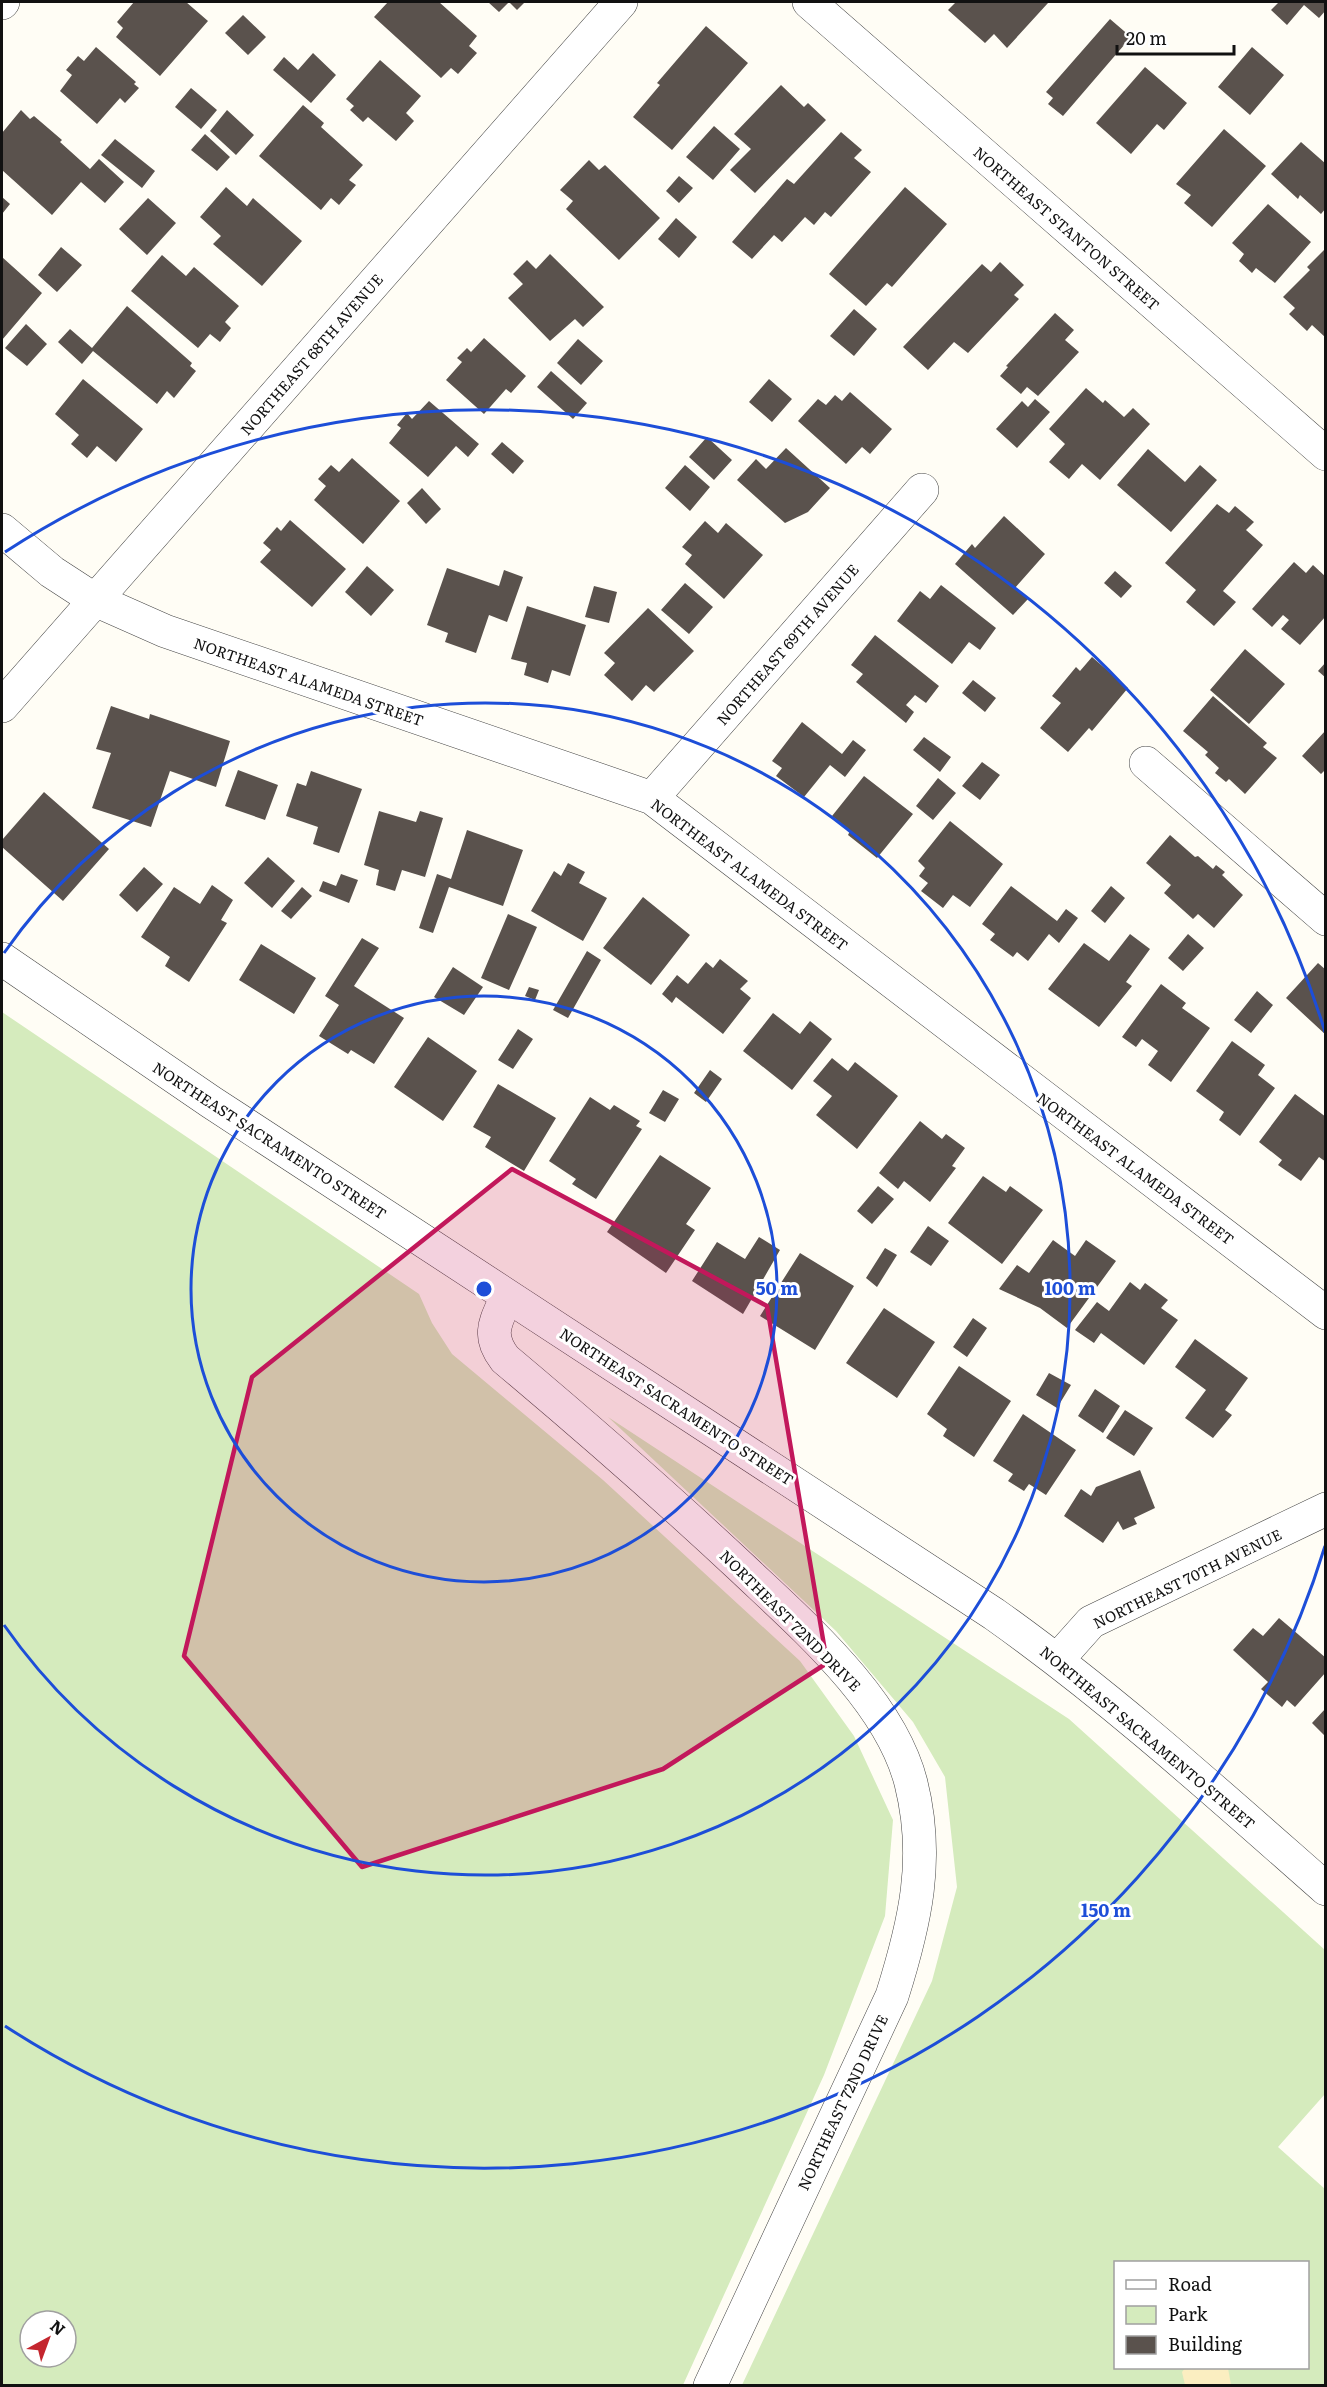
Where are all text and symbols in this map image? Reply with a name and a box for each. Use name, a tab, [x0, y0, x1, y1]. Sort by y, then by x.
scale bar	[1117, 18, 1234, 56]
text: 20 m	[1126, 24, 1167, 51]
street label: NORTHEAST STANTON STREET	[969, 140, 1165, 316]
street label: NORTHEAST 68TH AVENUE	[234, 268, 388, 440]
street label: NORTHEAST 69TH AVENUE	[710, 558, 864, 730]
street label: NORTHEAST ALAMEDA STREET	[191, 631, 427, 731]
street label: NORTHEAST ALAMEDA STREET	[647, 792, 853, 956]
street label: NORTHEAST SACRAMENTO STREET	[148, 1055, 392, 1225]
street label: NORTHEAST ALAMEDA STREET	[1033, 1086, 1239, 1250]
text: 50 m	[756, 1274, 798, 1301]
text: 100 m	[1044, 1274, 1096, 1301]
centre of rings	[474, 1279, 494, 1299]
street label: NORTHEAST SACRAMENTO STREET	[555, 1321, 799, 1491]
street label: NORTHEAST 70TH AVENUE	[1089, 1522, 1285, 1634]
street label: NORTHEAST 72ND DRIVE	[715, 1544, 867, 1696]
street label: NORTHEAST SACRAMENTO STREET	[1035, 1640, 1261, 1834]
text: 150 m	[1081, 1896, 1131, 1923]
street label: NORTHEAST 72ND DRIVE	[791, 2010, 893, 2194]
legend	[1114, 2261, 1309, 2369]
text: Road	[1168, 2270, 1212, 2297]
text: Park	[1168, 2300, 1209, 2327]
north arrow	[18, 2309, 78, 2369]
text: N	[46, 2313, 71, 2340]
text: Building	[1168, 2330, 1243, 2357]

